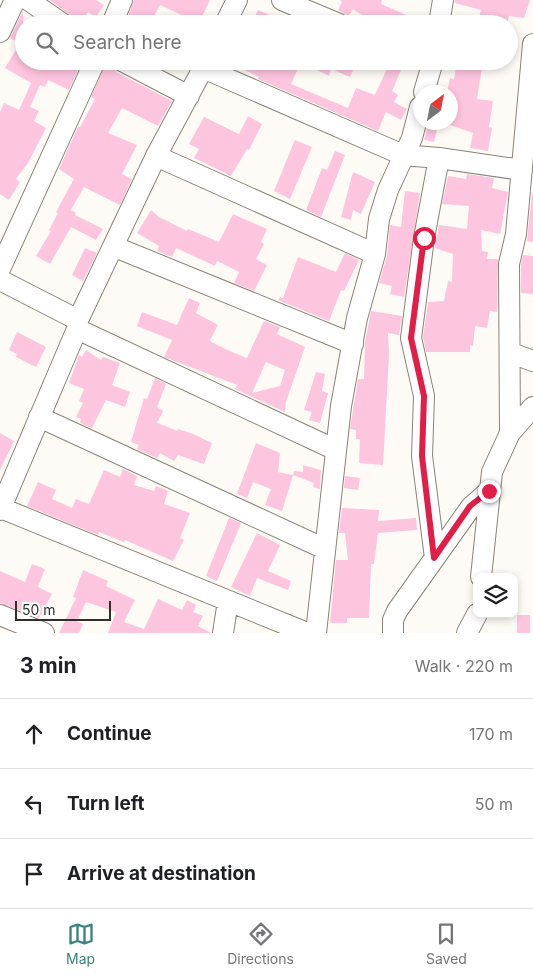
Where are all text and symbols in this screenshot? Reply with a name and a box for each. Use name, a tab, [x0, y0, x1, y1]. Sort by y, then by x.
search box	[15, 15, 518, 70]
icon: search	[33, 29, 61, 57]
text: Search here	[73, 31, 182, 54]
north arrow	[413, 85, 458, 130]
route start	[413, 227, 436, 250]
route end	[478, 480, 501, 503]
map controls	[473, 573, 518, 618]
button: layers	[473, 573, 518, 618]
scale bar	[15, 598, 111, 621]
text: 50 m	[22, 601, 56, 618]
text: 3 min	[20, 653, 76, 678]
text: Walk · 220 m	[415, 656, 513, 676]
icon: ahead	[20, 720, 48, 748]
text: Continue	[67, 722, 152, 745]
text: 170 m	[469, 724, 513, 744]
icon: left	[20, 790, 48, 818]
text: Turn left	[67, 792, 145, 815]
text: 50 m	[475, 794, 513, 814]
icon: arrive	[20, 860, 48, 888]
text: Arrive at destination	[67, 862, 256, 885]
tab: Map	[66, 920, 95, 967]
tab: Directions	[227, 920, 294, 967]
tab: Saved	[426, 920, 467, 967]

